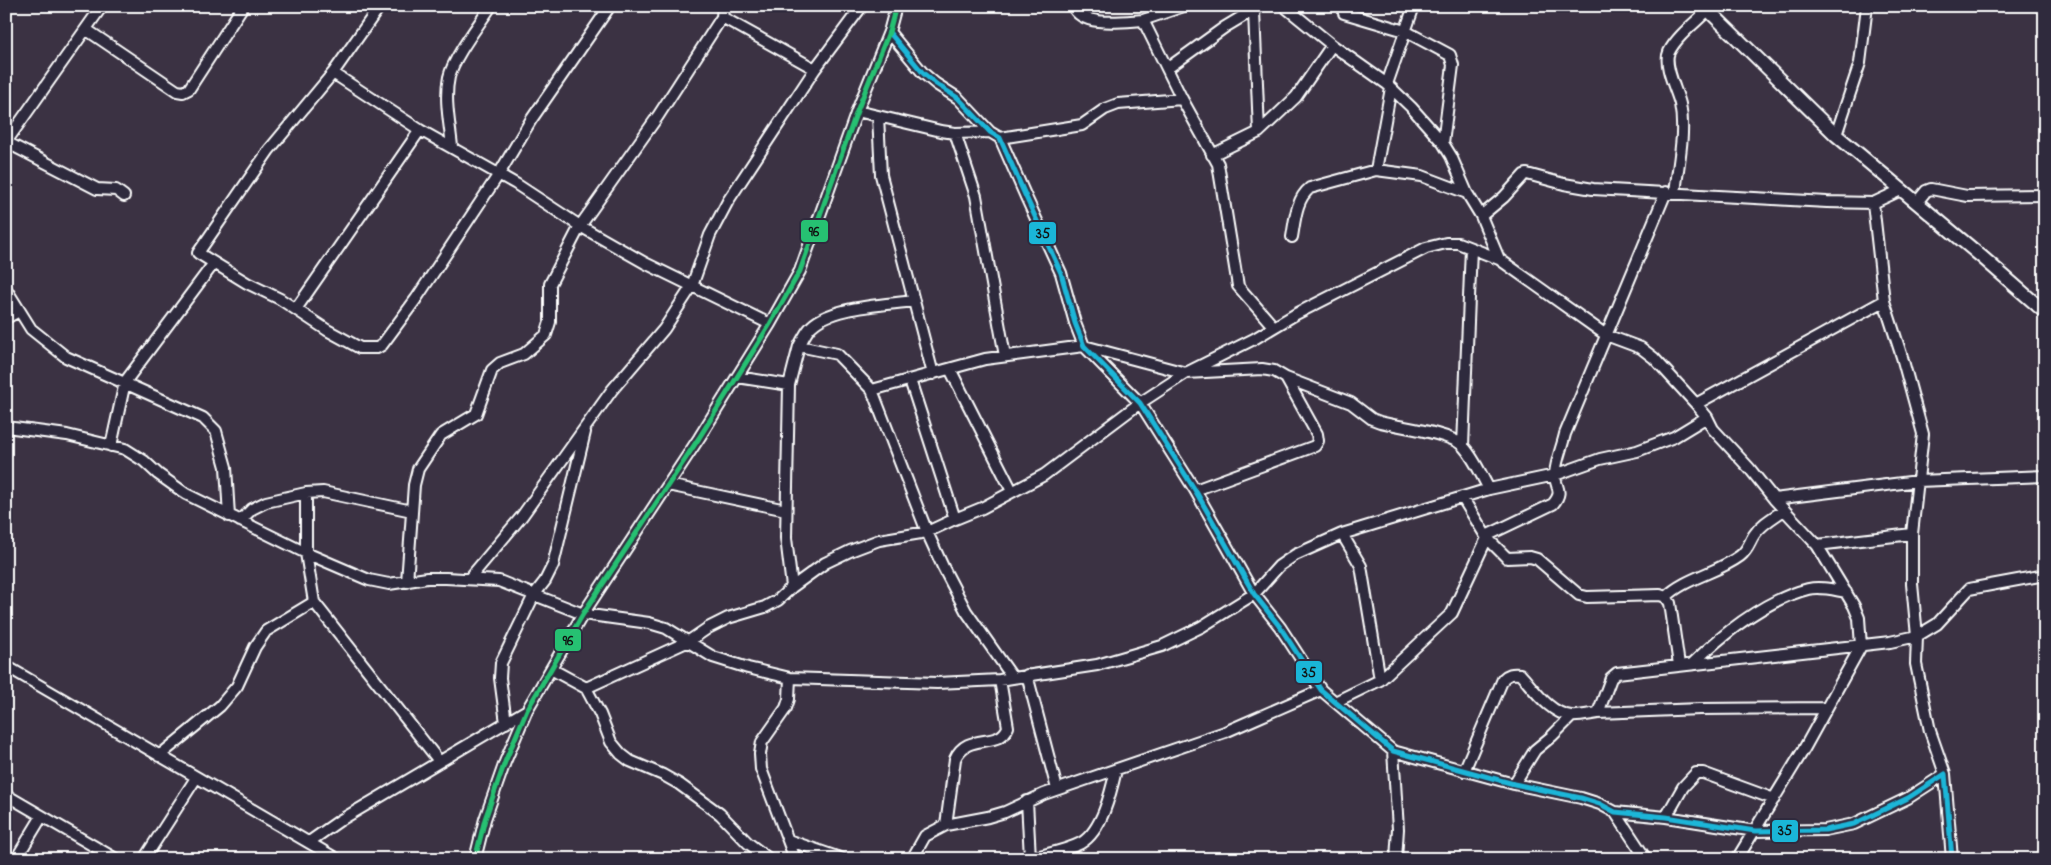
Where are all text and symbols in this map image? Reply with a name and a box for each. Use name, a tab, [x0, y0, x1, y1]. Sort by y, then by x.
line badge: 96	[800, 219, 829, 243]
line badge: 35	[1028, 221, 1057, 245]
text: 96	[808, 222, 820, 243]
text: 35	[1035, 224, 1050, 245]
line badge: 96	[554, 628, 582, 652]
text: 96	[562, 631, 574, 652]
line badge: 35	[1295, 660, 1323, 684]
text: 35	[1301, 663, 1316, 684]
line badge: 35	[1771, 819, 1799, 843]
text: 35	[1777, 821, 1792, 842]

